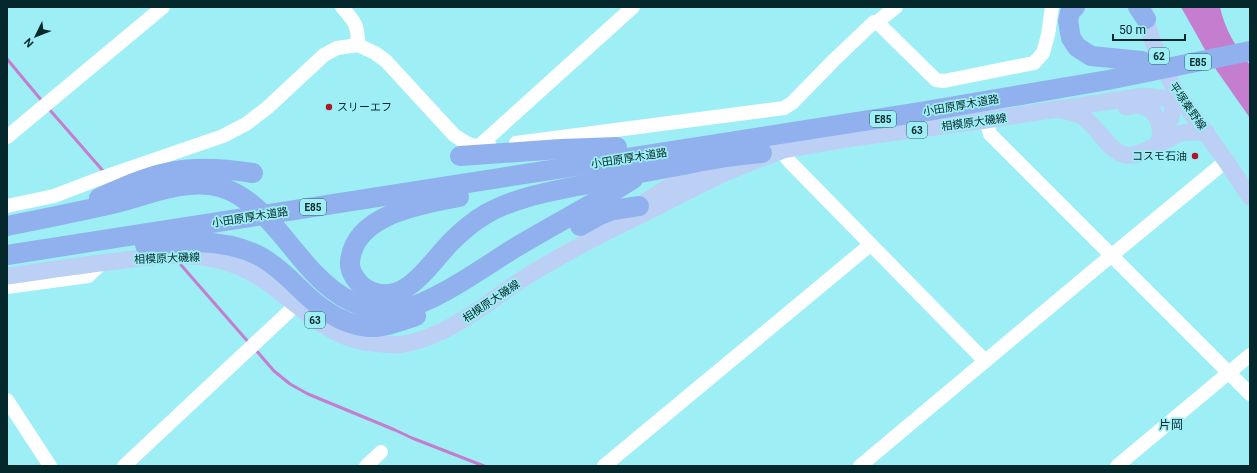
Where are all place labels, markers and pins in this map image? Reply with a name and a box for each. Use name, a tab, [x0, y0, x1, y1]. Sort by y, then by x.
place label: スリーエフ	[337, 101, 392, 114]
marker: スリーエフ	[324, 102, 334, 112]
place label: コスモ石油	[1132, 150, 1187, 163]
marker: コスモ石油	[1190, 151, 1200, 161]

